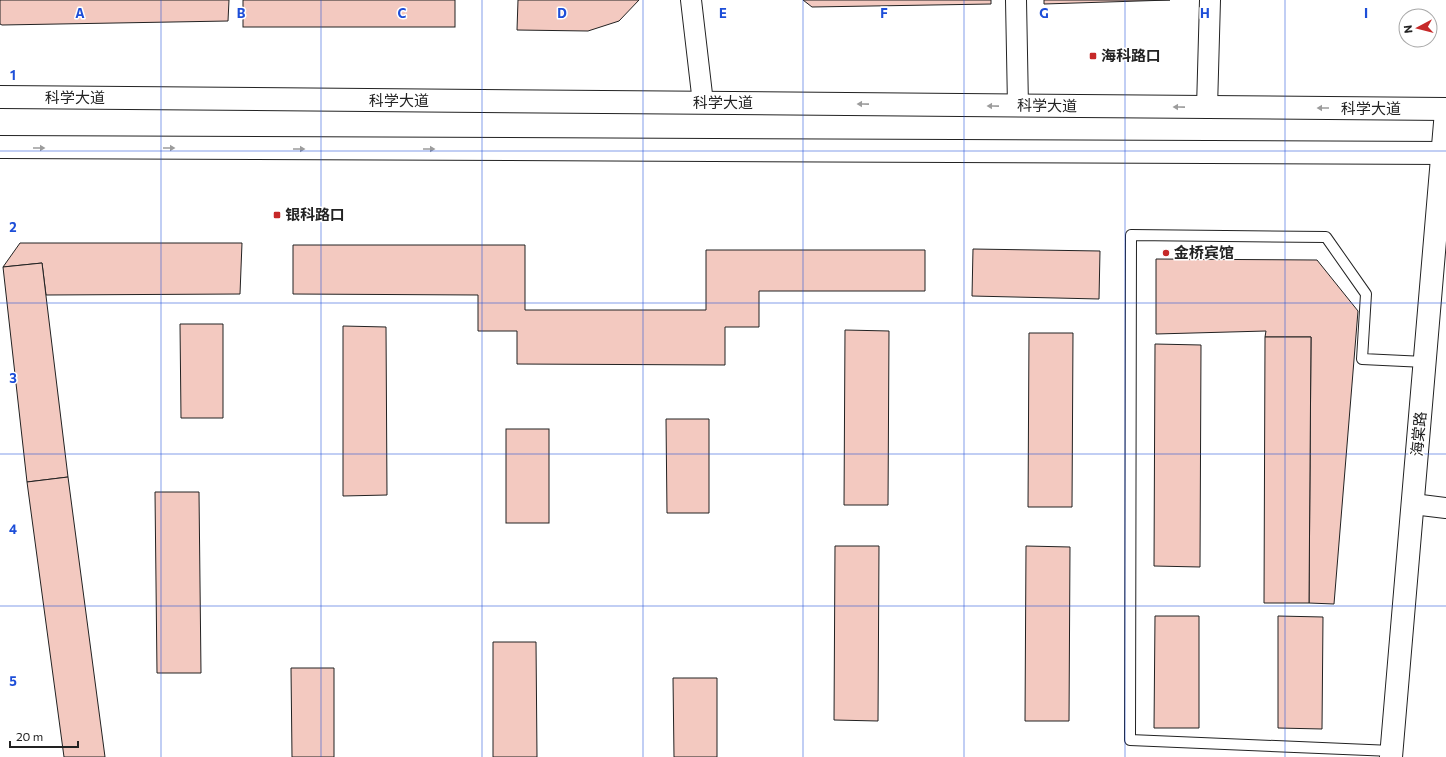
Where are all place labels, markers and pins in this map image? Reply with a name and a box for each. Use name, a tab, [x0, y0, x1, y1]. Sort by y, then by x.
place label: 海科路口	[1101, 46, 1161, 64]
marker: 海科路口	[1088, 51, 1098, 61]
place label: 银科路口	[285, 205, 345, 223]
marker: 银科路口	[272, 210, 282, 220]
place label: 金桥宾馆	[1174, 243, 1234, 261]
marker: 金桥宾馆	[1161, 248, 1171, 258]

